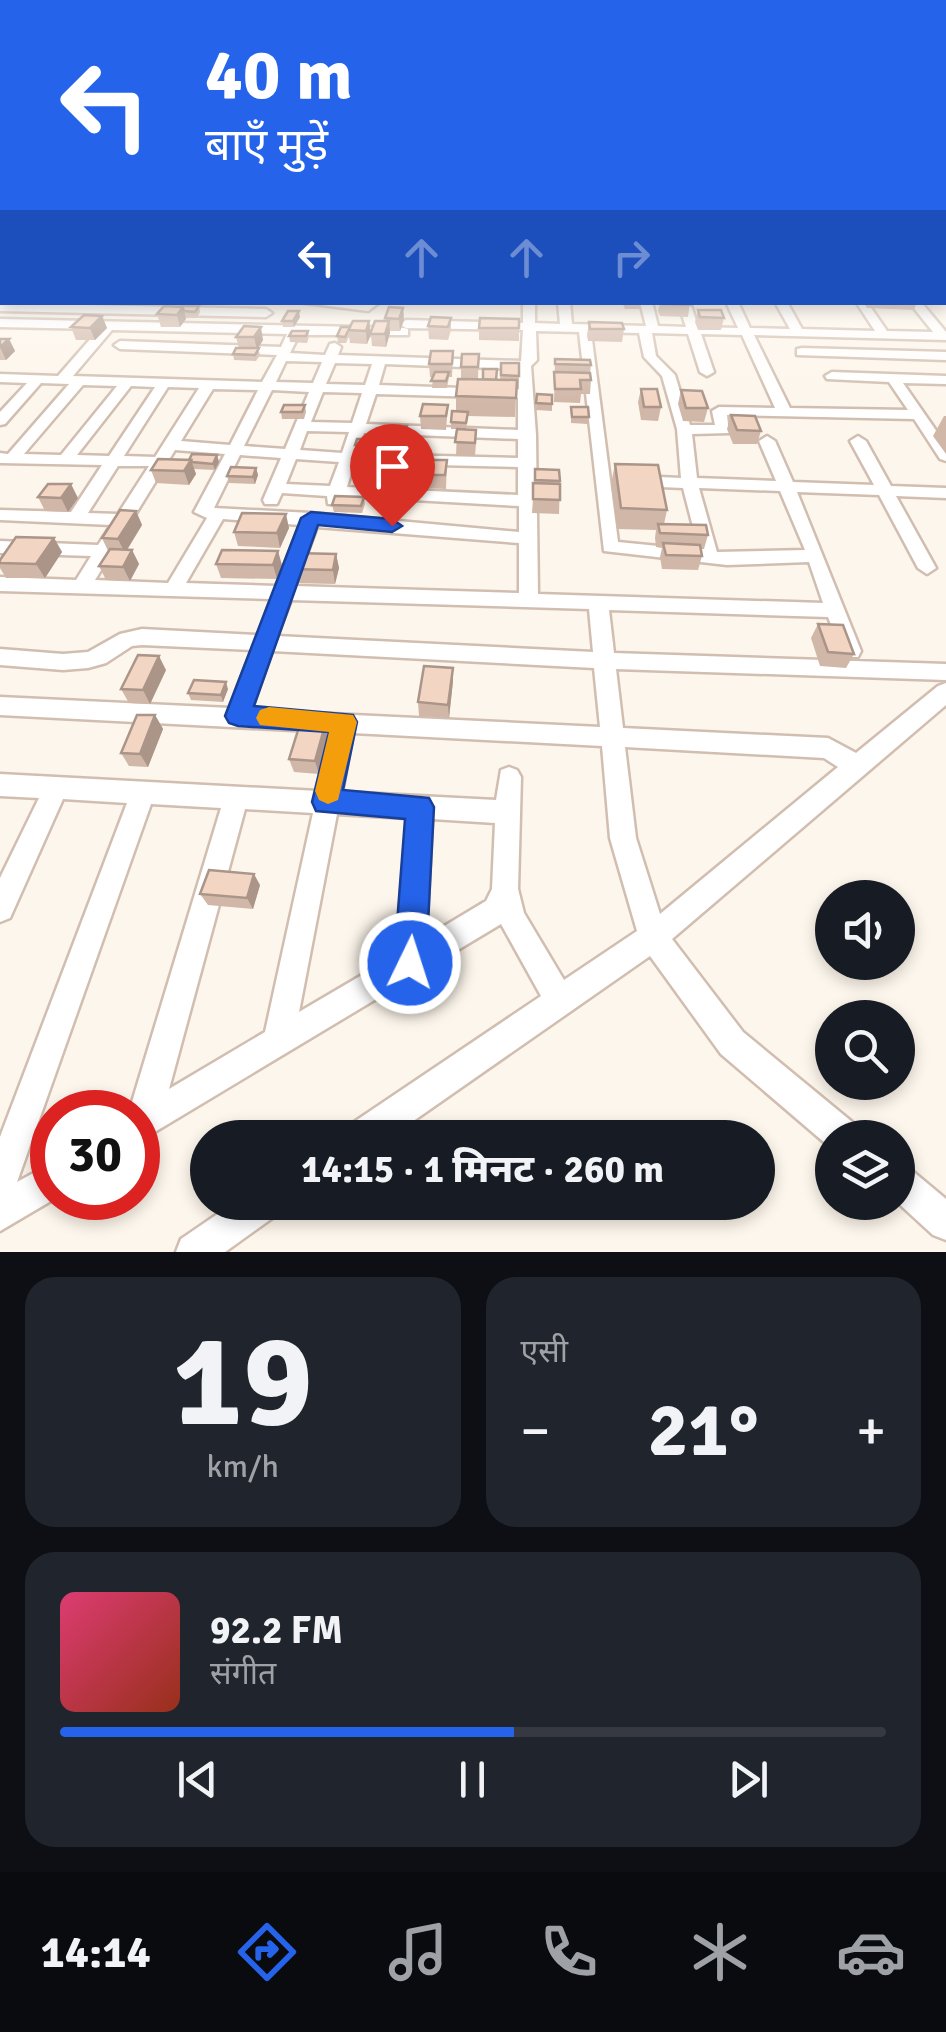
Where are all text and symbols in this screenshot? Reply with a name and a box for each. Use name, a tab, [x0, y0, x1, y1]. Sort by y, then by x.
text: 40 m	[205, 32, 353, 118]
icon: left	[40, 40, 170, 170]
text: बाएँ मुड़ें	[205, 118, 328, 173]
icon: left	[289, 230, 344, 285]
icon: ahead	[394, 230, 449, 285]
icon: ahead	[499, 230, 554, 285]
icon: right	[604, 230, 659, 285]
pin	[350, 424, 435, 527]
icon: arrive	[365, 439, 420, 494]
map controls	[815, 880, 915, 1220]
button: sound	[815, 880, 915, 980]
position arrow	[358, 911, 462, 1015]
button: search	[815, 1000, 915, 1100]
speed limit sign: 30	[30, 1090, 160, 1220]
button: layers	[815, 1120, 915, 1220]
text: 14:15 · 1 मिनट · 260 m	[301, 1146, 664, 1193]
text: 19	[173, 1302, 313, 1462]
text: एसी	[521, 1332, 568, 1371]
text: 21°	[648, 1384, 759, 1477]
text: −	[521, 1397, 550, 1465]
text: +	[856, 1397, 886, 1465]
text: km/h	[207, 1447, 279, 1486]
text: 92.2 FM	[210, 1607, 343, 1654]
text: संगीत	[210, 1654, 276, 1693]
icon: previous	[170, 1752, 225, 1807]
icon: pause	[445, 1752, 500, 1807]
icon: next	[721, 1752, 776, 1807]
icon: directions	[232, 1917, 302, 1987]
icon: music	[383, 1917, 453, 1987]
icon: phone	[534, 1917, 604, 1987]
icon: climate	[685, 1917, 755, 1987]
icon: car	[836, 1917, 906, 1987]
text: 14:14	[40, 1925, 151, 1980]

